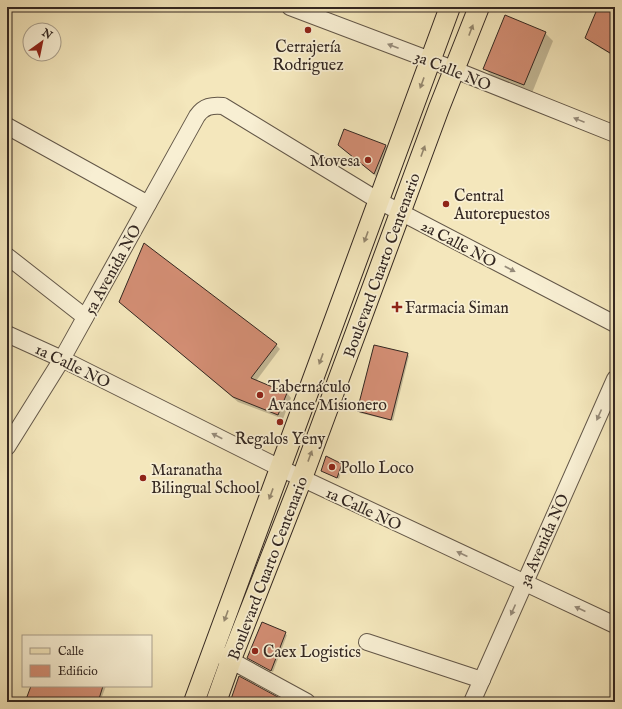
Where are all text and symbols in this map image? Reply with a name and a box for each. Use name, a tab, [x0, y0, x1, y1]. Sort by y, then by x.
north arrow	[22, 22, 62, 62]
one-way arrow	[468, 23, 474, 35]
text: N	[38, 25, 55, 43]
marker: Cerrajería Rodriguez	[303, 25, 313, 35]
place label: Cerrajería Rodriguez	[272, 38, 344, 76]
one-way arrow	[386, 42, 398, 48]
street label: 3a Calle NO	[411, 47, 494, 96]
one-way arrow	[418, 77, 424, 89]
one-way arrow	[572, 116, 584, 122]
one-way arrow	[421, 144, 427, 156]
place label: Movesa	[310, 152, 360, 172]
marker: Movesa	[363, 155, 373, 165]
street label: Boulevard Cuarto Centenario	[340, 170, 426, 361]
place label: Central Autorepuestos	[453, 187, 550, 225]
marker: Central Autorepuestos	[441, 199, 451, 209]
street label: 2a Calle NO	[417, 217, 499, 273]
street label: 5a Avenida NO	[81, 222, 147, 318]
one-way arrow	[362, 232, 368, 244]
one-way arrow	[504, 266, 516, 272]
place label: Farmacia Siman	[405, 299, 509, 319]
marker: Farmacia Siman	[392, 302, 402, 312]
street label: 1a Calle NO	[31, 340, 113, 394]
one-way arrow	[317, 354, 323, 366]
place label: Tabernáculo Avance Misionero	[267, 378, 387, 416]
marker: Tabernáculo Avance Misionero	[255, 390, 265, 400]
one-way arrow	[596, 409, 602, 420]
marker: Regalos Yeny	[275, 417, 285, 427]
place label: Regalos Yeny	[235, 430, 325, 450]
one-way arrow	[211, 433, 222, 440]
one-way arrow	[308, 450, 314, 462]
place label: Pollo Loco	[340, 459, 414, 479]
place label: Maranatha Bilingual School	[151, 461, 261, 499]
marker: Pollo Loco	[327, 462, 337, 472]
marker: Maranatha Bilingual School	[138, 473, 148, 483]
street label: Boulevard Cuarto Centenario	[225, 474, 313, 663]
street label: 1a Calle NO	[322, 484, 404, 536]
one-way arrow	[267, 489, 273, 501]
street label: 3a Avenida NO	[515, 491, 574, 590]
one-way arrow	[456, 551, 467, 557]
one-way arrow	[509, 605, 515, 617]
one-way arrow	[574, 606, 585, 612]
one-way arrow	[222, 611, 228, 623]
legend	[22, 635, 152, 687]
place label: Caex Logistics	[263, 643, 361, 663]
text: Calle	[58, 644, 84, 659]
marker: Caex Logistics	[250, 646, 260, 656]
text: Edificio	[58, 664, 98, 679]

